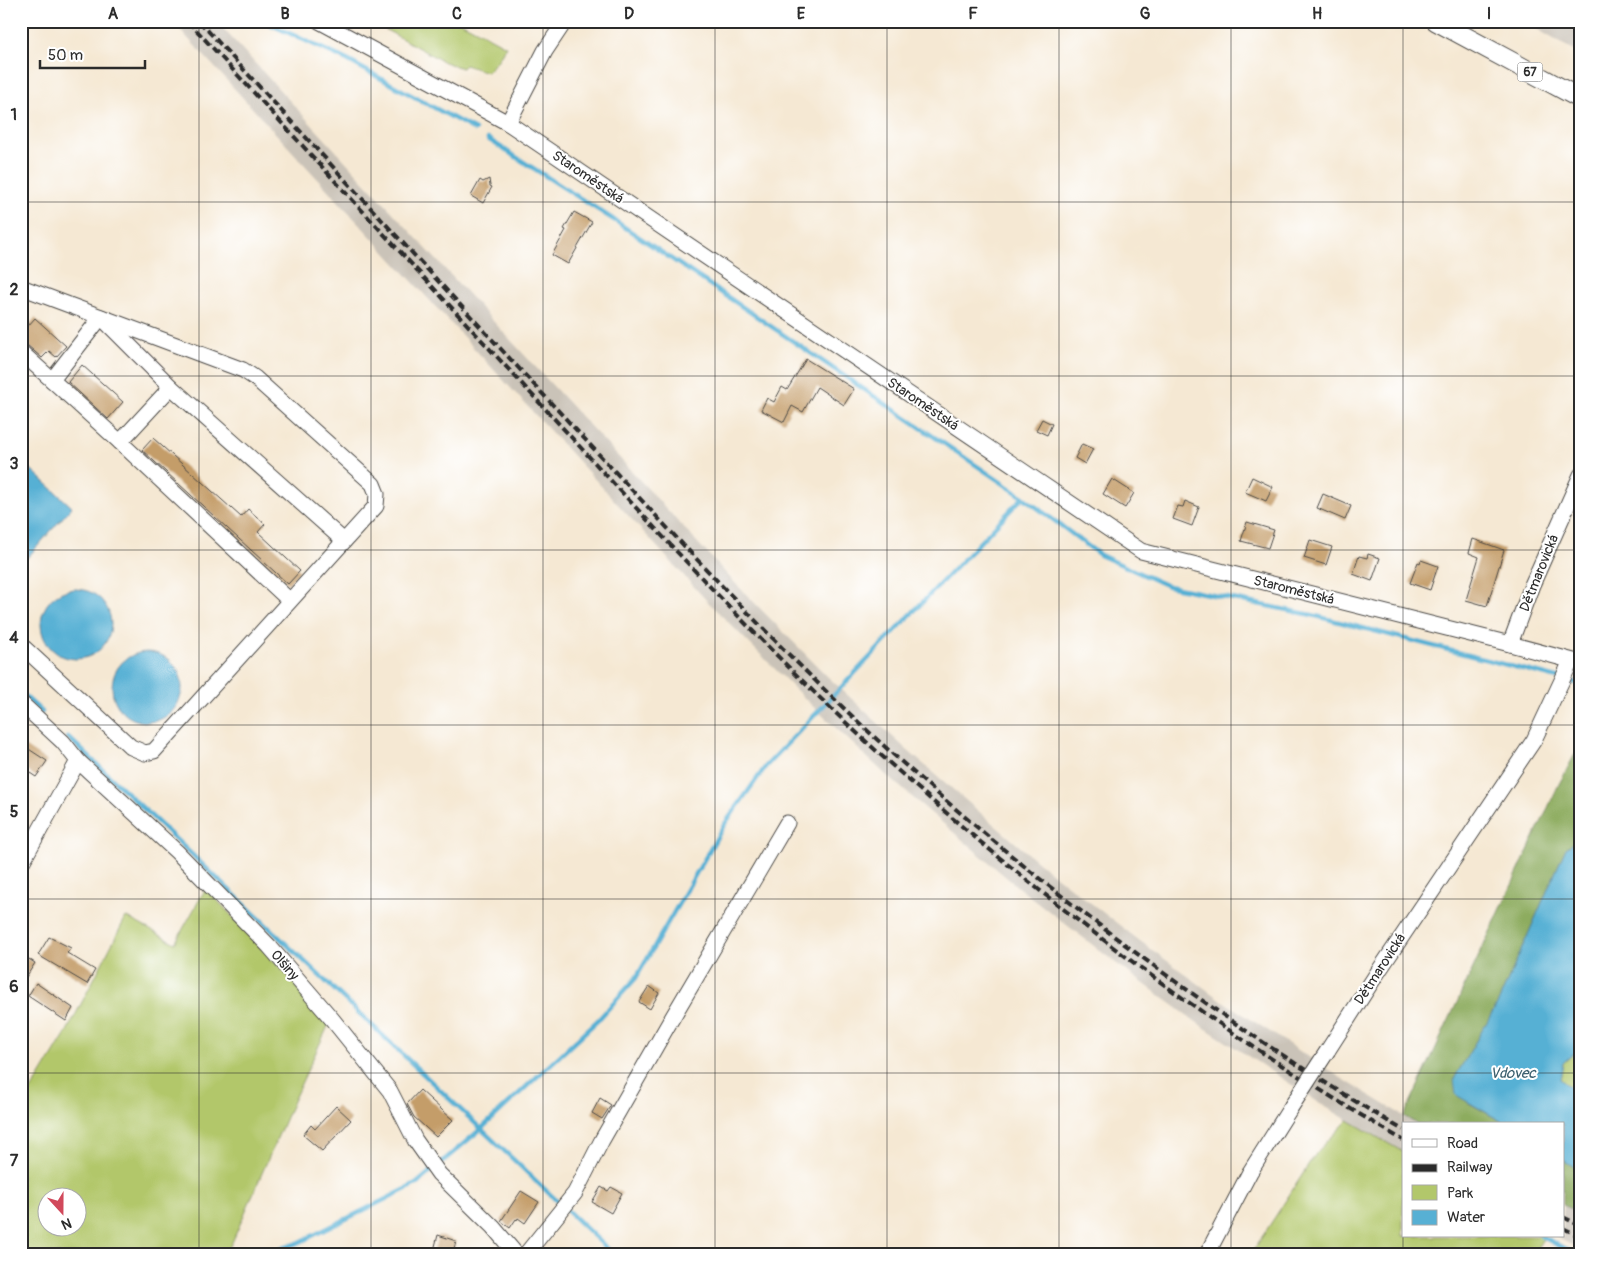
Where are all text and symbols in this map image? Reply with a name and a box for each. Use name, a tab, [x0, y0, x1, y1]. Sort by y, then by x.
text: A	[108, 4, 119, 24]
text: B	[280, 4, 290, 24]
text: C	[452, 4, 462, 24]
text: D	[624, 4, 634, 24]
text: E	[797, 4, 806, 24]
text: F	[968, 4, 978, 24]
text: G	[1140, 4, 1151, 24]
text: H	[1312, 4, 1322, 24]
text: I	[1487, 4, 1491, 24]
scale bar	[40, 38, 145, 70]
text: 50 m	[48, 46, 83, 65]
road number: 67	[1518, 62, 1542, 82]
text: 1	[11, 105, 17, 125]
street label: Staroměstská	[549, 147, 627, 207]
text: 2	[10, 280, 19, 300]
street label: Staroměstská	[884, 374, 962, 434]
text: 3	[10, 454, 19, 474]
street label: Dětmarovická	[1516, 532, 1562, 614]
street label: Staroměstská	[1252, 572, 1336, 608]
text: 4	[9, 628, 19, 648]
text: 5	[10, 802, 19, 822]
street label: Dětmarovická	[1351, 930, 1409, 1008]
street label: Olšiny	[267, 946, 303, 984]
text: 6	[9, 977, 19, 997]
water label: Vdovec	[1490, 1064, 1537, 1083]
legend	[1402, 1122, 1564, 1238]
text: Road	[1447, 1134, 1478, 1153]
text: 7	[10, 1151, 19, 1171]
text: Railway	[1447, 1158, 1493, 1177]
text: Park	[1447, 1184, 1474, 1203]
north arrow	[38, 1188, 88, 1238]
text: Water	[1447, 1208, 1486, 1227]
text: N	[59, 1214, 74, 1233]

